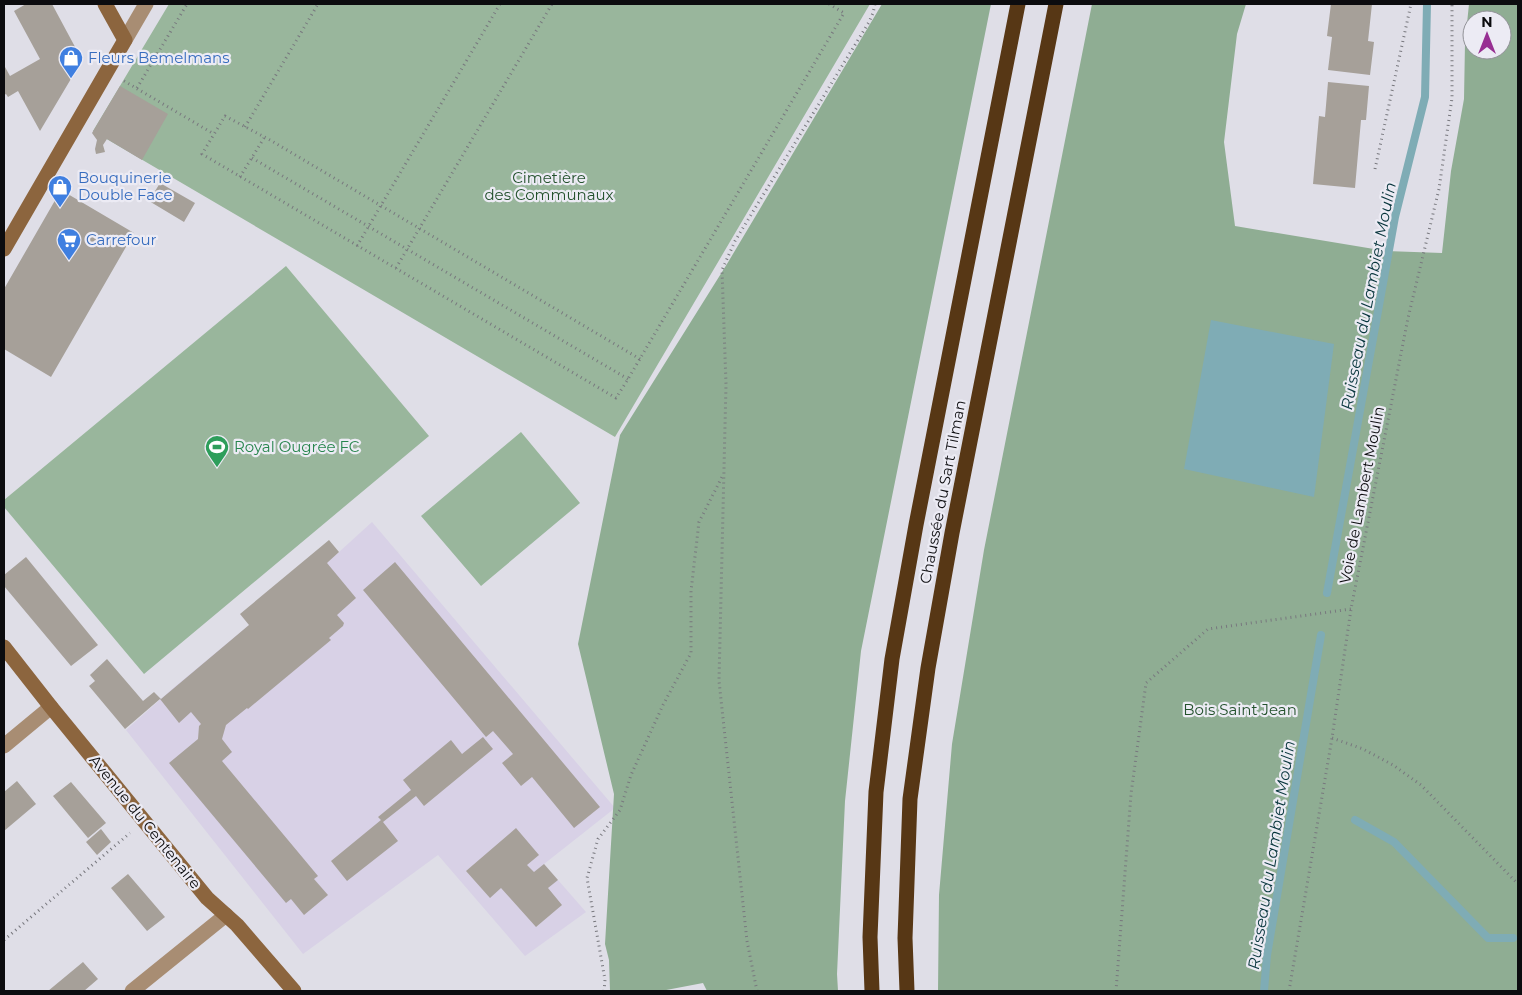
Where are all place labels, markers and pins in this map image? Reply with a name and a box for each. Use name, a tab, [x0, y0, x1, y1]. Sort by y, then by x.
shop icon: Fleurs Bemelmans	[58, 45, 84, 79]
place label: Fleurs Bemelmans	[88, 48, 230, 67]
place label: Bouquinerie Double Face	[78, 168, 172, 204]
shop icon: Bouquinerie Double Face	[47, 174, 73, 208]
supermarket icon: Carrefour	[56, 227, 82, 261]
place label: Carrefour	[86, 230, 157, 249]
sports icon: Royal Ougrée FC	[204, 434, 230, 468]
place label: Royal Ougrée FC	[234, 437, 360, 456]

